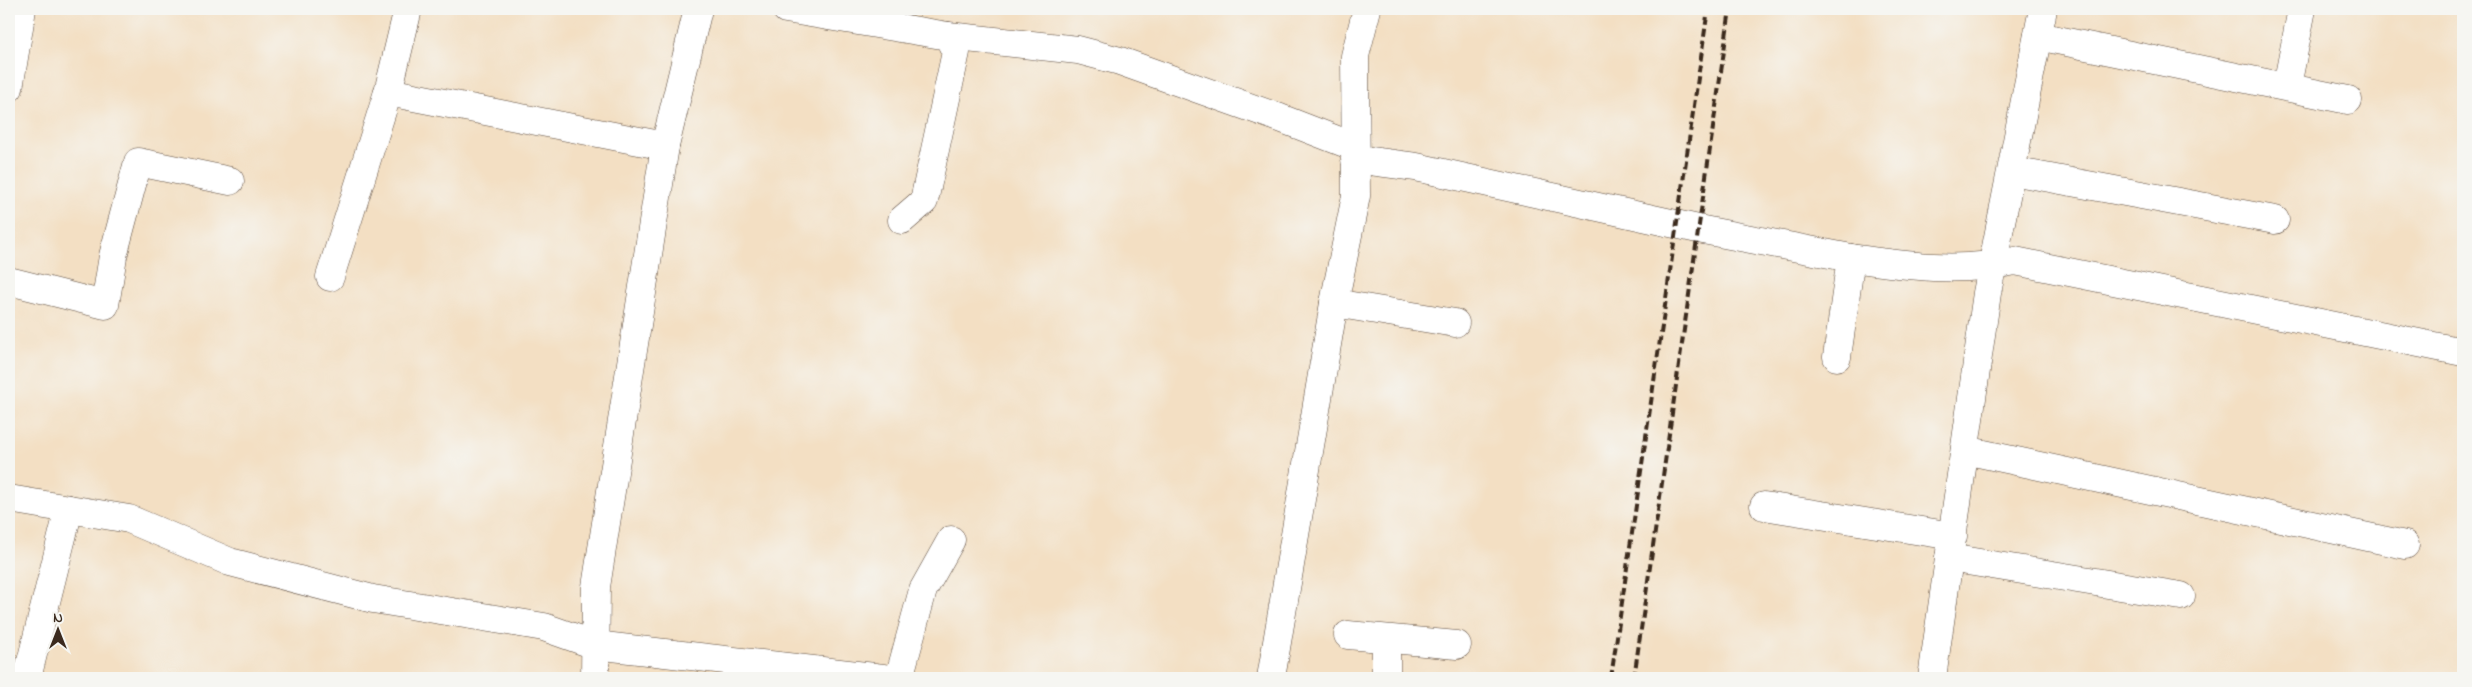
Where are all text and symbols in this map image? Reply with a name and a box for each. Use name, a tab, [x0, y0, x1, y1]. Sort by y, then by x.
north arrow	[32, 604, 82, 654]
text: N	[53, 608, 63, 629]

